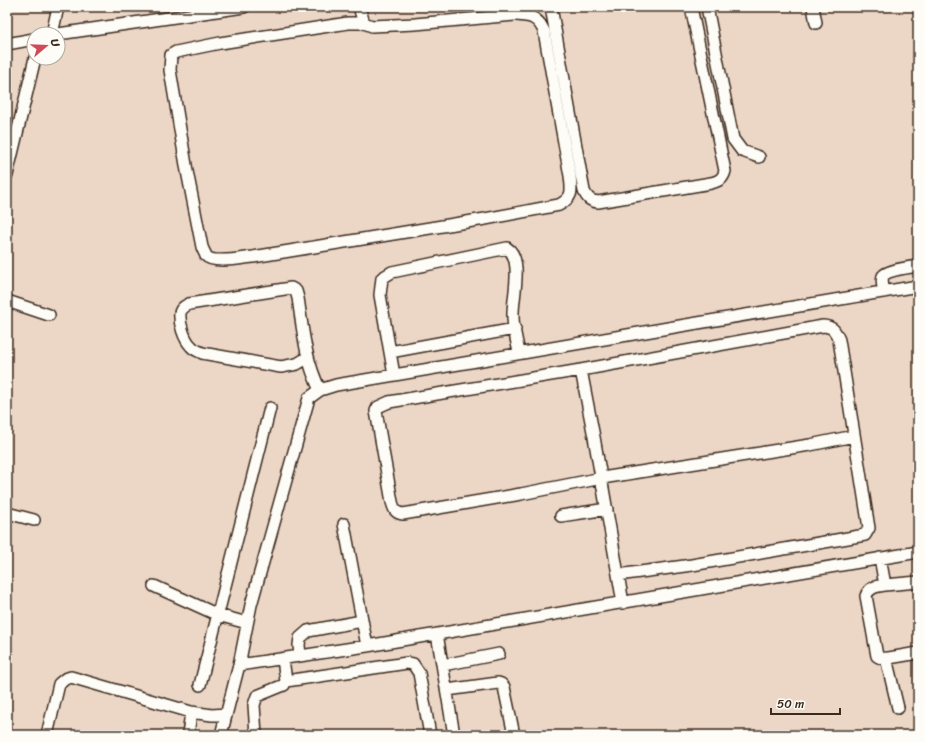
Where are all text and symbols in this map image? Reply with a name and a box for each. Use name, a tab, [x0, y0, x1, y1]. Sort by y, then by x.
north arrow	[26, 26, 66, 66]
text: U	[45, 36, 65, 50]
scale bar	[771, 690, 840, 716]
text: 50 m	[777, 693, 804, 715]

